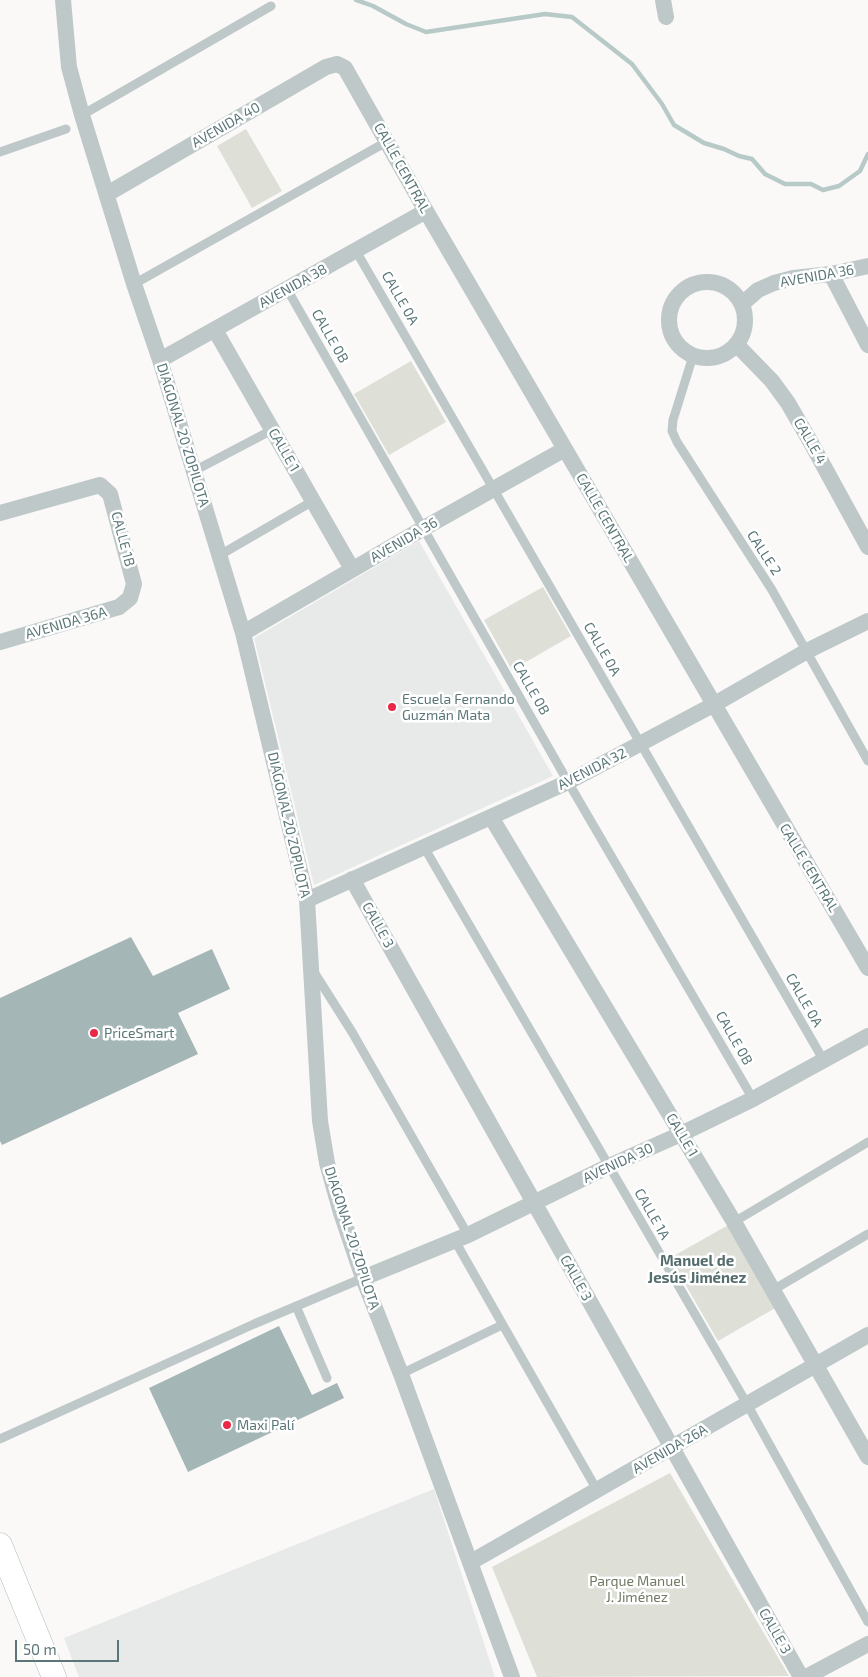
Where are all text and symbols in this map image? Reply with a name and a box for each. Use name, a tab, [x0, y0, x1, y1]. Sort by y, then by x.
street label: AVENIDA 40	[189, 99, 263, 151]
street label: CALLE CENTRAL	[370, 120, 434, 216]
street label: AVENIDA 38	[256, 260, 330, 312]
street label: AVENIDA 36	[779, 261, 855, 291]
street label: CALLE 0A	[378, 268, 422, 328]
street label: CALLE 0B	[308, 306, 352, 366]
street label: DIAGONAL 20 ZOPILOTA	[153, 361, 213, 509]
street label: CALLE 4	[790, 415, 830, 467]
street label: CALLE 1	[265, 425, 303, 475]
street label: CALLE CENTRAL	[573, 470, 637, 566]
street label: CALLE 1B	[108, 510, 138, 568]
street label: AVENIDA 36	[367, 514, 441, 566]
street label: CALLE 2	[743, 527, 785, 579]
street label: AVENIDA 36A	[23, 603, 109, 643]
street label: CALLE 0A	[580, 619, 624, 679]
street label: CALLE 0B	[509, 658, 553, 718]
place label: Escuela Fernando Guzmán Mata	[402, 691, 515, 724]
marker: Escuela Fernando Guzmán Mata	[386, 701, 398, 713]
street label: AVENIDA 32	[555, 745, 629, 793]
street label: DIAGONAL 20 ZOPILOTA	[264, 750, 314, 900]
street label: CALLE CENTRAL	[776, 821, 842, 915]
street label: CALLE 3	[359, 899, 397, 951]
street label: CALLE 0A	[782, 970, 826, 1030]
street label: CALLE 0B	[712, 1008, 756, 1068]
place label: PriceSmart	[104, 1025, 174, 1041]
marker: PriceSmart	[88, 1027, 100, 1039]
street label: CALLE 1	[663, 1110, 701, 1160]
street label: AVENIDA 30	[580, 1139, 656, 1187]
street label: DIAGONAL 20 ZOPILOTA	[321, 1164, 383, 1312]
street label: CALLE 1A	[631, 1185, 673, 1243]
street label: CALLE 3	[557, 1252, 595, 1304]
district label: Manuel de Jesús Jiménez	[648, 1252, 746, 1287]
place label: Maxi Palí	[237, 1417, 294, 1433]
marker: Maxi Palí	[221, 1419, 233, 1431]
street label: AVENIDA 26A	[630, 1421, 710, 1477]
park label: Parque Manuel J. Jiménez	[589, 1573, 685, 1605]
street label: CALLE 3	[755, 1605, 795, 1657]
scale bar	[18, 1630, 121, 1662]
text: 50 m	[23, 1640, 57, 1658]

